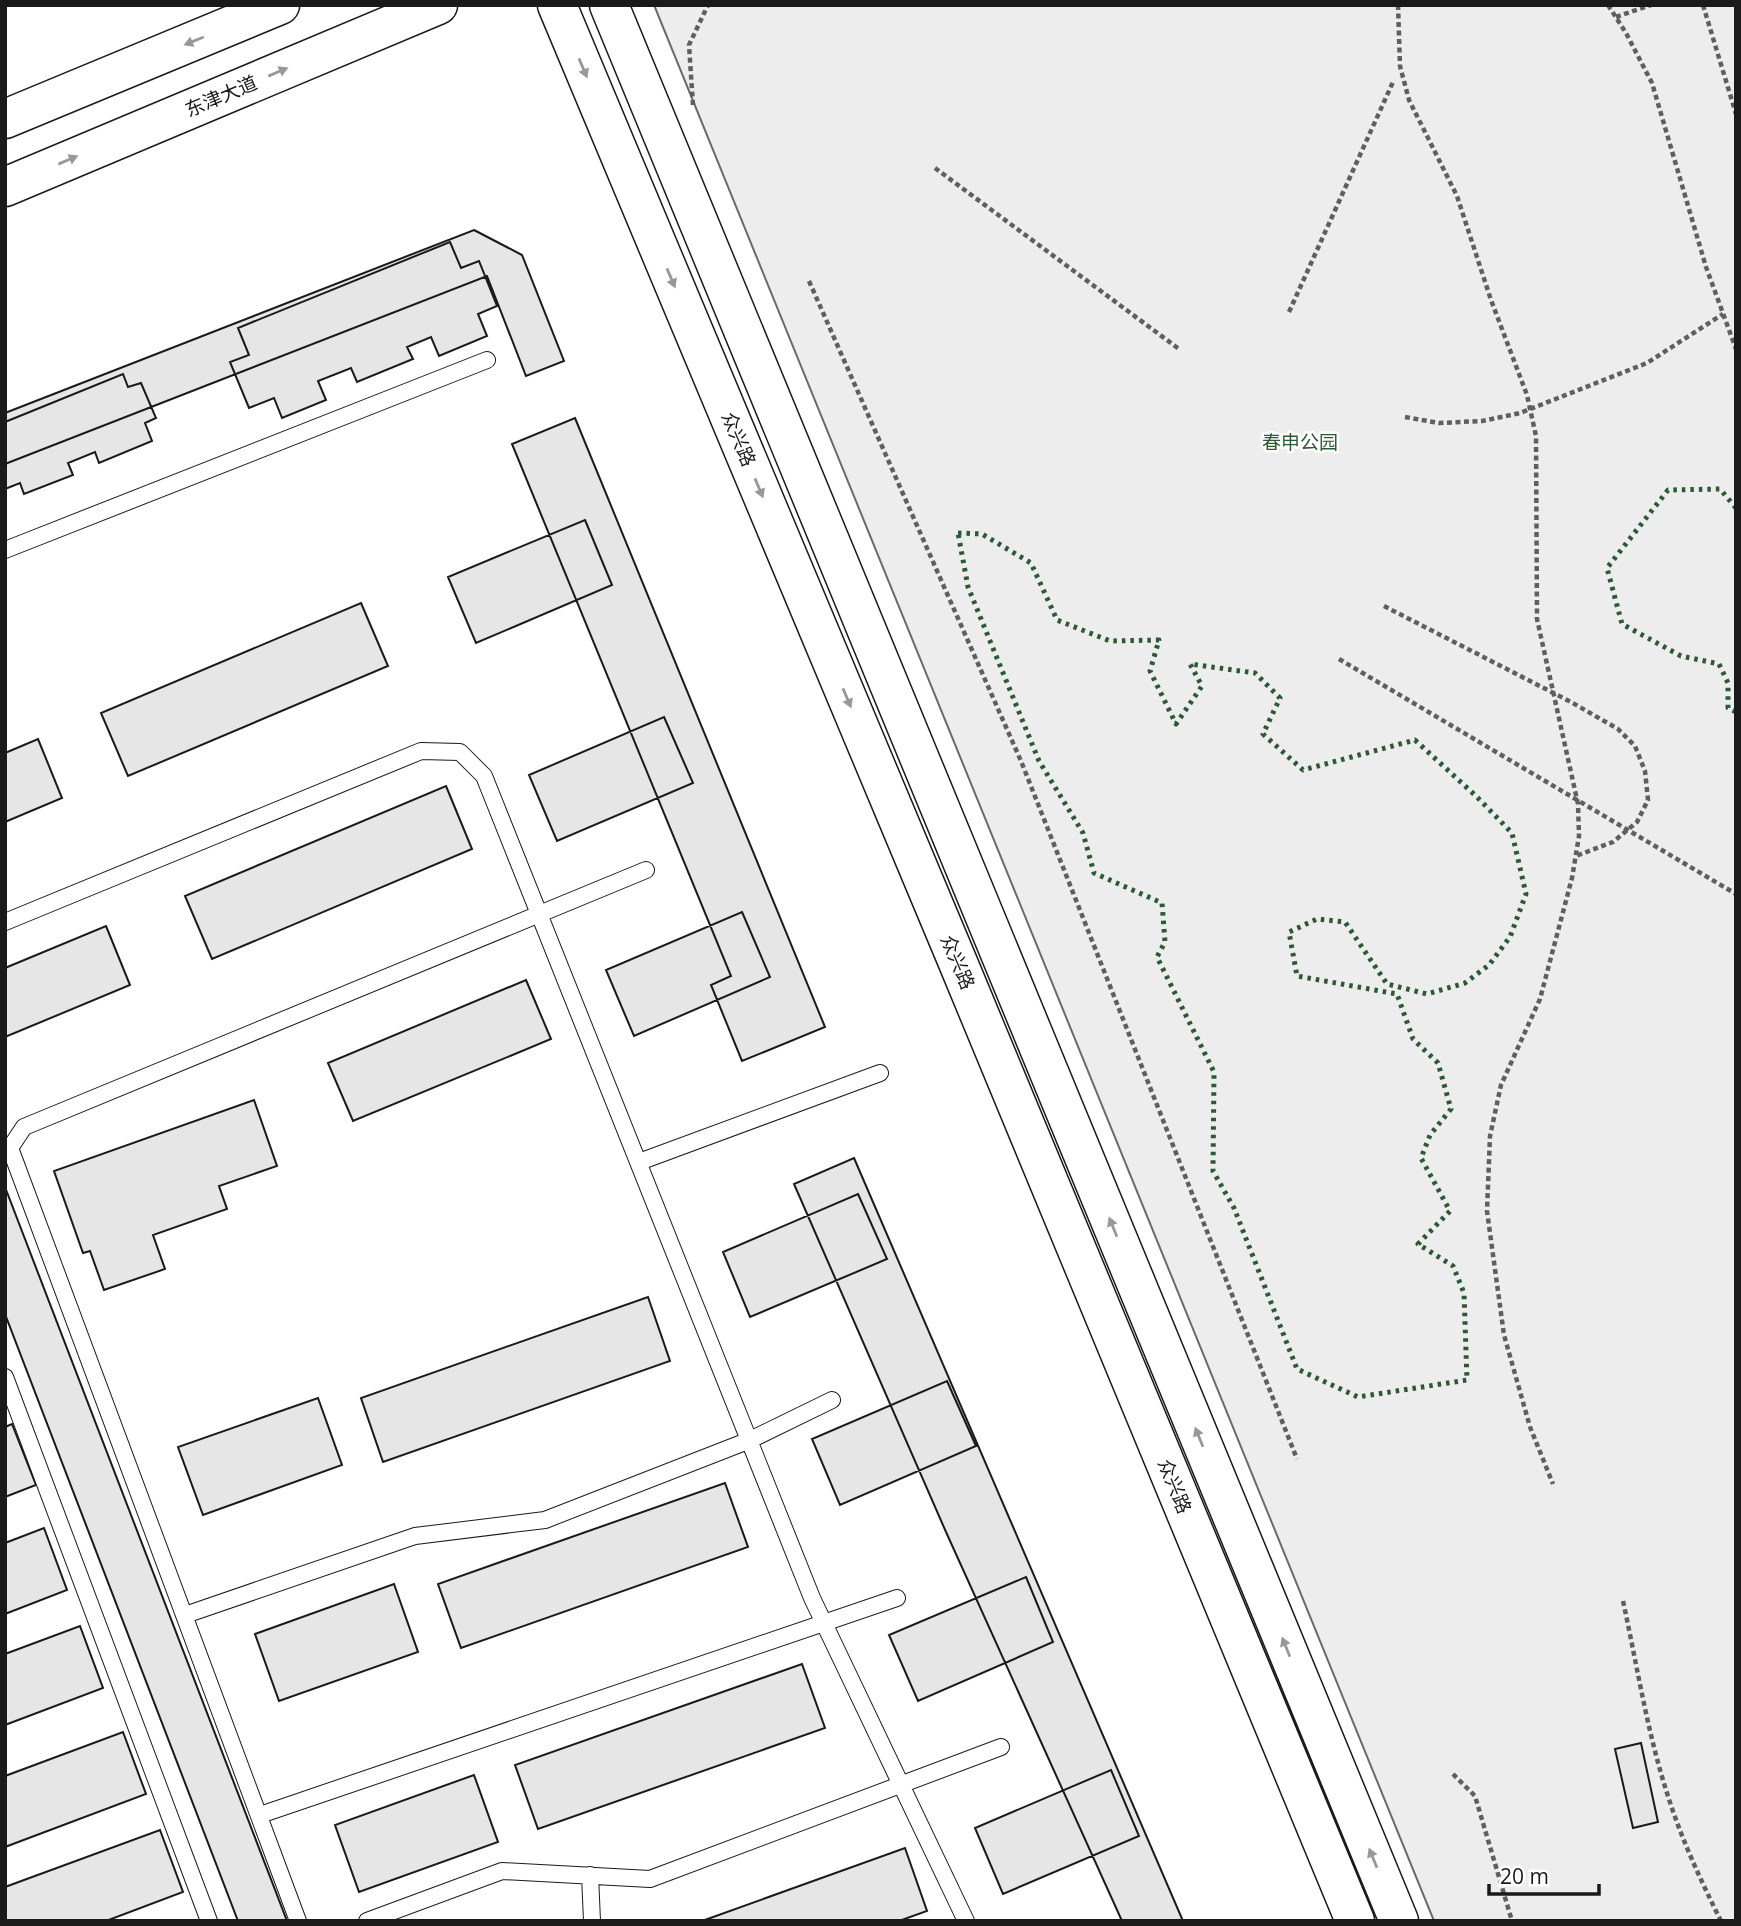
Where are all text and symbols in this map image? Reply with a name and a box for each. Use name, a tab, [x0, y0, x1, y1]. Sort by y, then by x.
one-way arrow	[184, 35, 205, 46]
one-way arrow	[578, 58, 589, 79]
one-way arrow	[268, 66, 288, 78]
street label: 东津大道	[181, 69, 261, 123]
one-way arrow	[58, 154, 78, 166]
one-way arrow	[666, 268, 677, 289]
street label: 众兴路	[716, 408, 762, 470]
park label: 春申公园	[1262, 429, 1338, 455]
one-way arrow	[753, 478, 765, 498]
one-way arrow	[842, 687, 853, 708]
street label: 众兴路	[935, 931, 981, 993]
one-way arrow	[1107, 1216, 1118, 1237]
one-way arrow	[1194, 1426, 1205, 1447]
street label: 众兴路	[1152, 1455, 1198, 1517]
one-way arrow	[1280, 1637, 1291, 1658]
one-way arrow	[1367, 1847, 1378, 1868]
scale bar	[1489, 1853, 1599, 1897]
text: 20 m	[1500, 1862, 1549, 1890]

